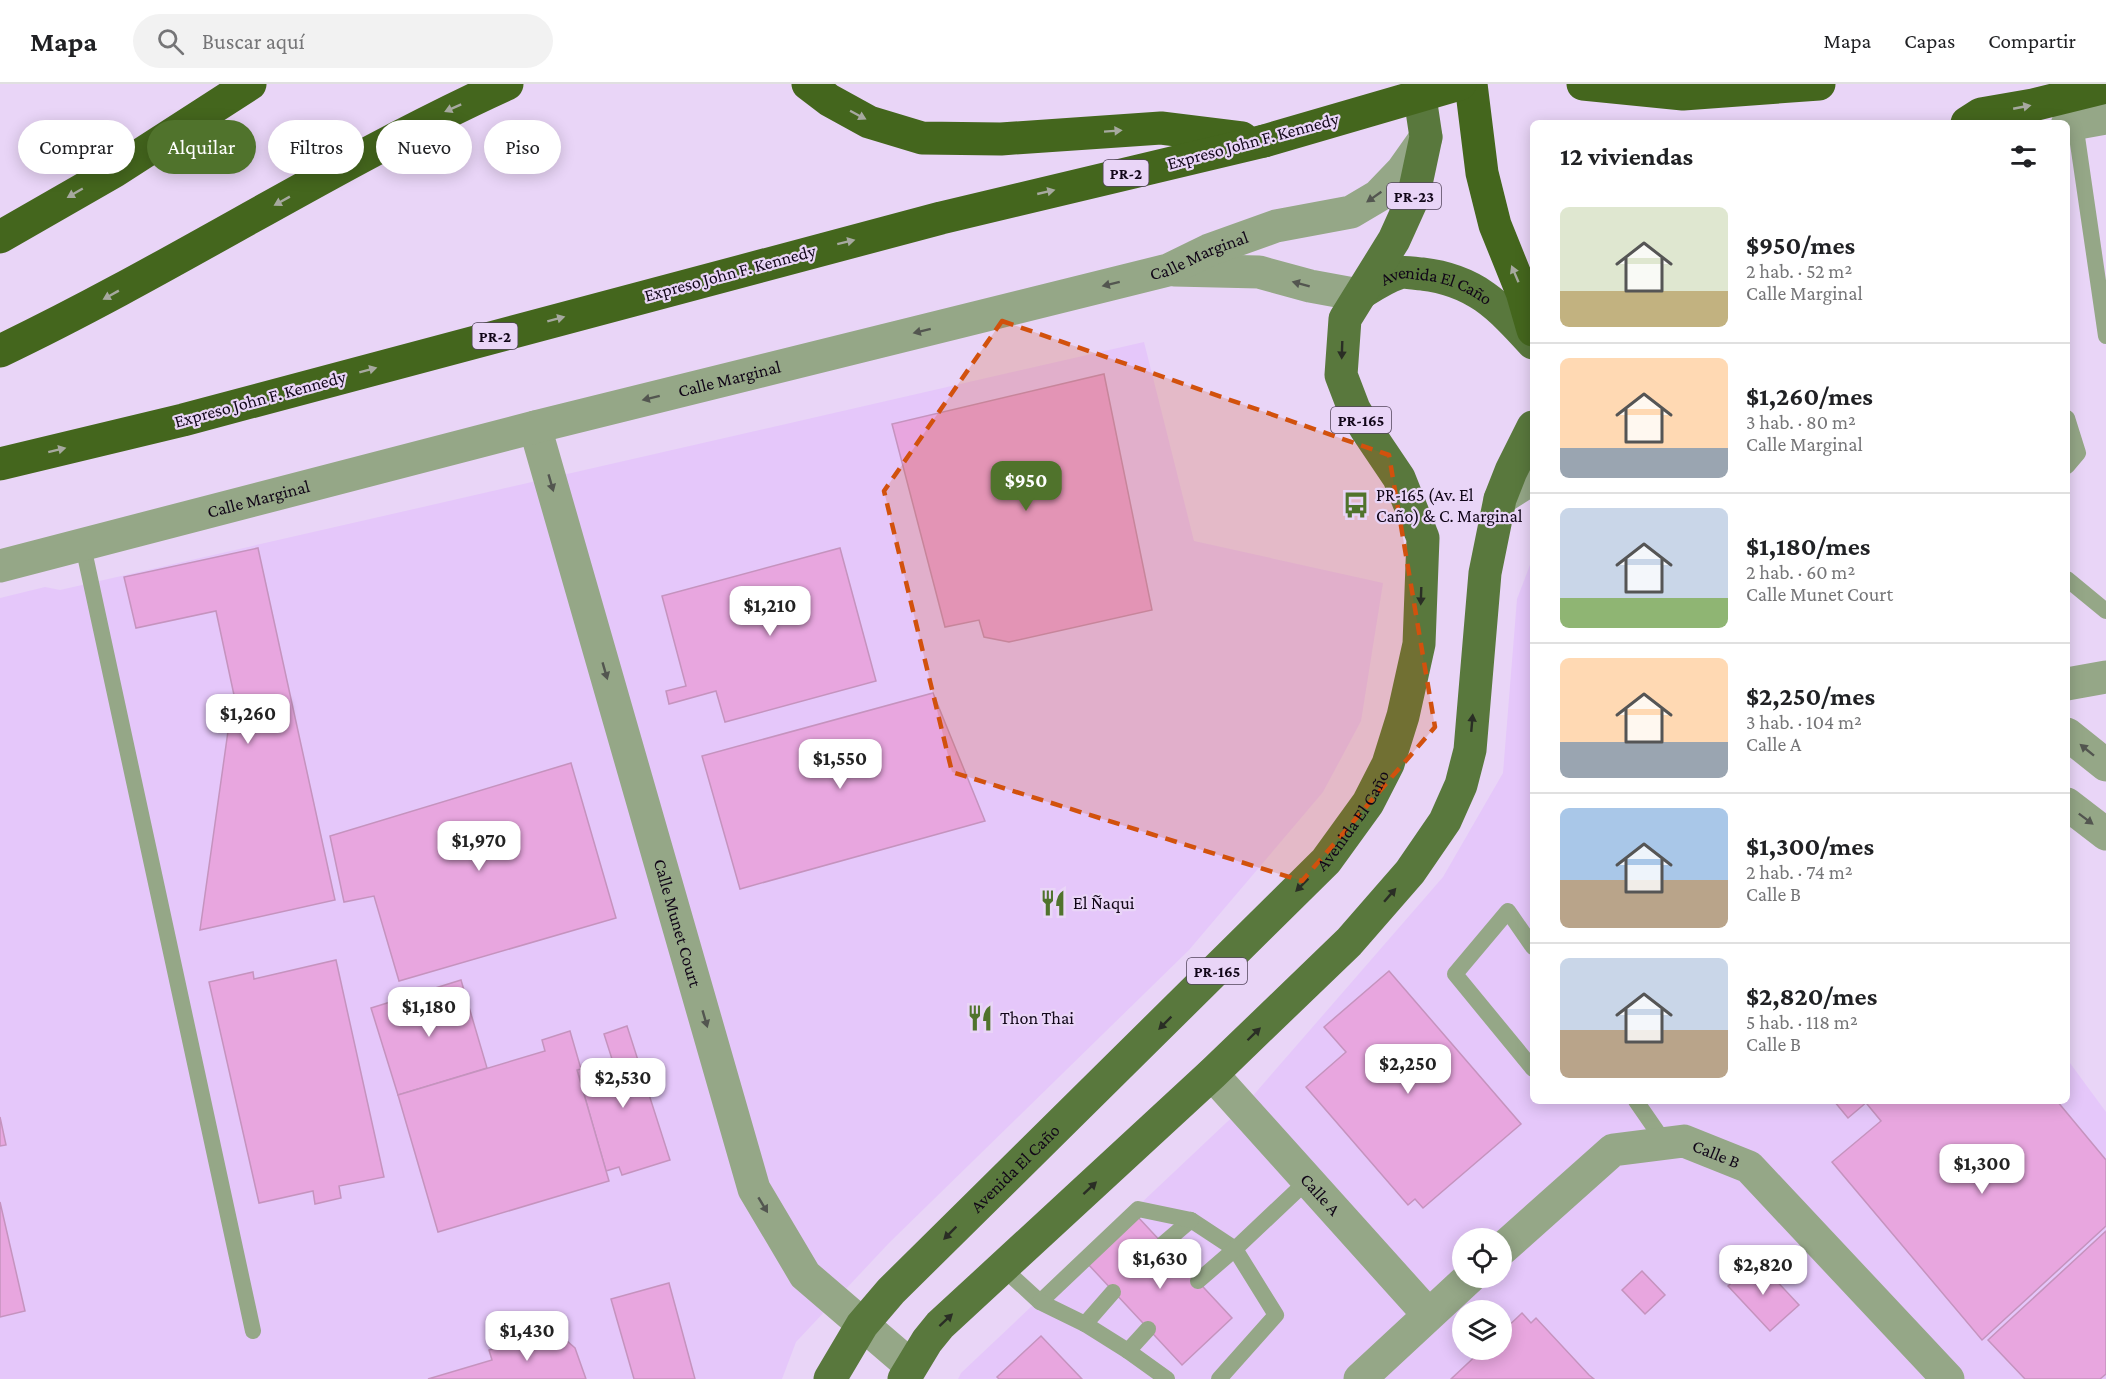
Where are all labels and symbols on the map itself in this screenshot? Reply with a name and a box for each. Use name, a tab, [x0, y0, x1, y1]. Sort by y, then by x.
one-way arrow	[2013, 102, 2032, 111]
one-way arrow	[444, 103, 462, 113]
street label: Expreso John F. Kennedy	[1165, 108, 1342, 174]
one-way arrow	[849, 110, 866, 120]
one-way arrow	[1103, 126, 1122, 136]
road number: PR-2	[1104, 160, 1148, 186]
road number: PR-23	[1387, 183, 1441, 209]
one-way arrow	[1036, 187, 1055, 197]
one-way arrow	[67, 188, 84, 198]
one-way arrow	[1367, 191, 1383, 203]
one-way arrow	[273, 196, 290, 206]
street label: Calle Marginal	[1148, 227, 1251, 284]
one-way arrow	[837, 237, 855, 246]
street label: Expreso John F. Kennedy	[642, 240, 819, 306]
street label: Avenida El Caño	[1377, 262, 1496, 309]
one-way arrow	[1510, 265, 1520, 283]
one-way arrow	[1102, 279, 1120, 289]
one-way arrow	[1292, 279, 1310, 288]
one-way arrow	[103, 289, 119, 300]
one-way arrow	[547, 314, 565, 324]
road number: PR-2	[472, 323, 518, 349]
one-way arrow	[913, 326, 931, 336]
one-way arrow	[1338, 340, 1347, 359]
street label: Calle Marginal	[676, 356, 783, 401]
one-way arrow	[359, 365, 377, 374]
street label: Expreso John F. Kennedy	[172, 366, 349, 432]
one-way arrow	[642, 394, 660, 403]
road number: PR-165	[1331, 407, 1391, 433]
one-way arrow	[48, 445, 66, 455]
pin: $950	[990, 461, 1062, 512]
one-way arrow	[547, 474, 556, 492]
street label: Calle Marginal	[205, 476, 312, 522]
place label: PR-165 (Av. El Caño) & C. Marginal	[1376, 485, 1523, 527]
bus stop icon: PR-165 (Av. El Caño) & C. Marginal	[1341, 490, 1371, 520]
pin: $1,210	[721, 586, 819, 637]
one-way arrow	[1416, 587, 1425, 606]
one-way arrow	[601, 662, 610, 680]
pin: $1,260	[199, 694, 297, 745]
one-way arrow	[1467, 713, 1477, 732]
pin: $1,550	[791, 739, 889, 790]
one-way arrow	[2079, 744, 2094, 756]
street label: Avenida El Caño	[1312, 767, 1393, 875]
one-way arrow	[2079, 812, 2094, 824]
pin: $1,970	[430, 821, 528, 872]
street label: Calle Munet Court	[650, 857, 706, 990]
one-way arrow	[1296, 877, 1310, 891]
one-way arrow	[1384, 887, 1397, 903]
restaurant icon: El Ñaqui	[1038, 888, 1068, 918]
place label: El Ñaqui	[1073, 893, 1135, 913]
road number: PR-165	[1187, 958, 1247, 984]
pin: $1,180	[380, 987, 478, 1038]
restaurant icon: Thon Thai	[965, 1003, 995, 1033]
place label: Thon Thai	[1000, 1008, 1074, 1028]
one-way arrow	[701, 1011, 710, 1029]
one-way arrow	[1158, 1015, 1172, 1029]
one-way arrow	[1246, 1028, 1261, 1041]
pin: $2,250	[1359, 1044, 1457, 1095]
pin: $2,530	[574, 1058, 672, 1109]
street label: Avenida El Caño	[967, 1120, 1064, 1216]
street label: Calle B	[1690, 1135, 1743, 1172]
pin: $1,300	[1933, 1144, 2031, 1195]
street label: Calle A	[1296, 1169, 1345, 1220]
one-way arrow	[1082, 1181, 1096, 1195]
one-way arrow	[758, 1197, 769, 1213]
one-way arrow	[944, 1225, 958, 1239]
pin: $1,630	[1111, 1239, 1209, 1290]
pin: $2,820	[1714, 1245, 1812, 1296]
pin: $1,430	[478, 1311, 576, 1362]
one-way arrow	[939, 1313, 954, 1327]

